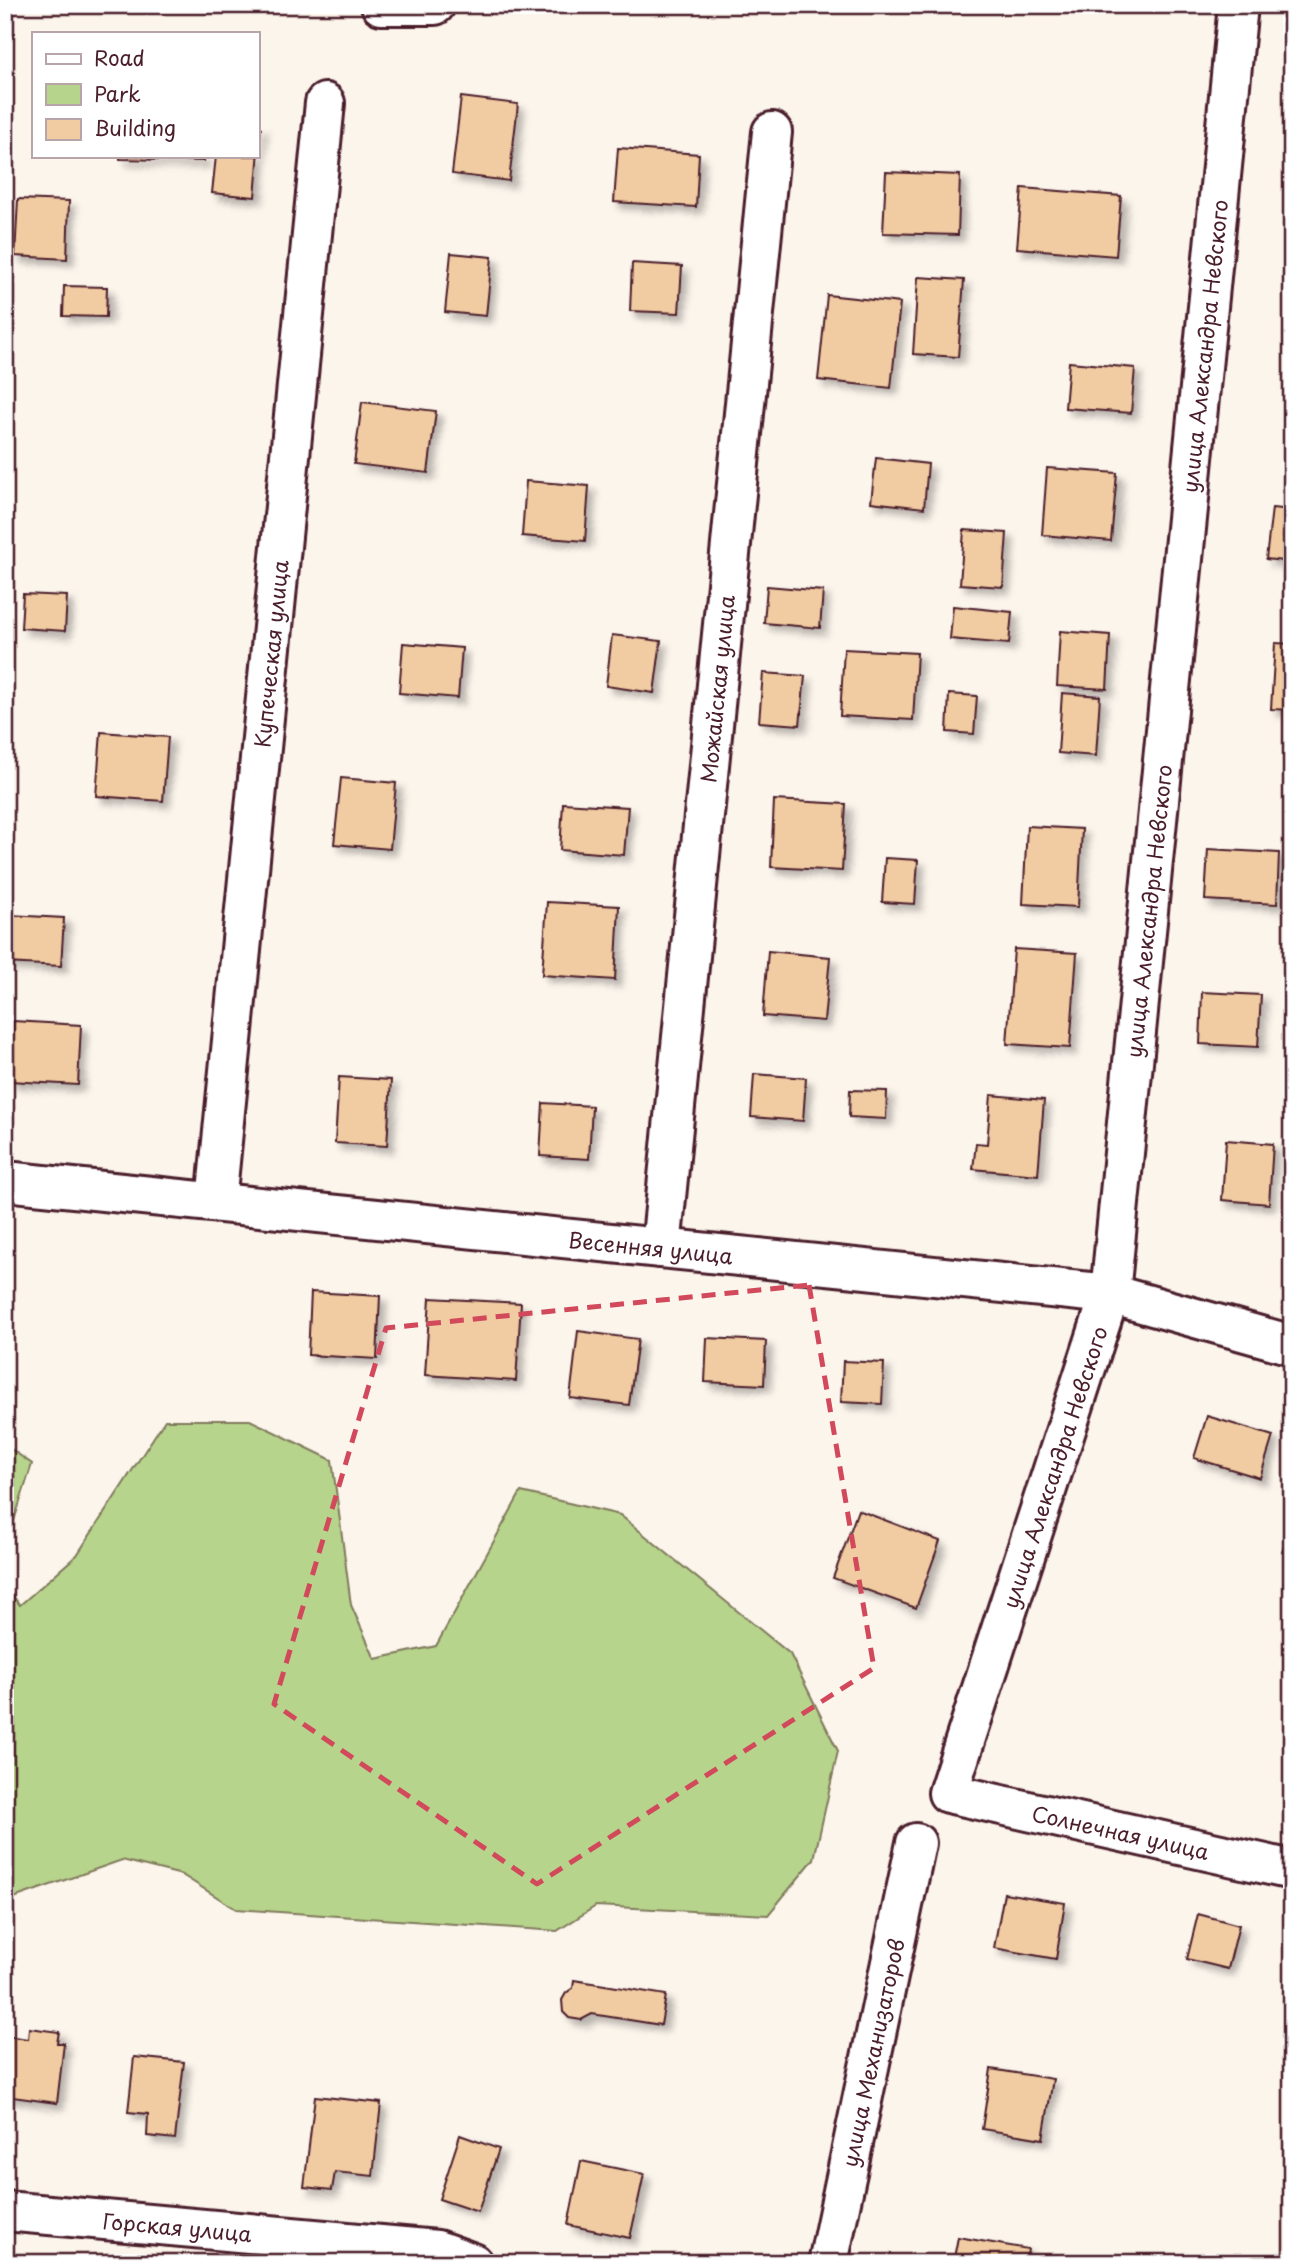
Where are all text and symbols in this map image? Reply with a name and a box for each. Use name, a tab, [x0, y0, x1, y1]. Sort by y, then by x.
legend	[32, 32, 259, 158]
text: Road	[94, 41, 145, 73]
text: Park	[94, 77, 141, 109]
text: Building	[94, 111, 176, 143]
street label: улица Александра Невского	[1173, 198, 1235, 494]
street label: Купеческая улица	[245, 558, 296, 749]
street label: Можайская улица	[691, 592, 742, 784]
street label: улица Александра Невского	[1117, 763, 1179, 1059]
street label: Весенняя улица	[567, 1223, 735, 1271]
street label: улица Александра Невского	[993, 1322, 1115, 1612]
street label: Солнечная улица	[1029, 1796, 1213, 1867]
street label: улица Механизаторов	[833, 1935, 912, 2170]
street label: Горская улица	[101, 2204, 254, 2249]

